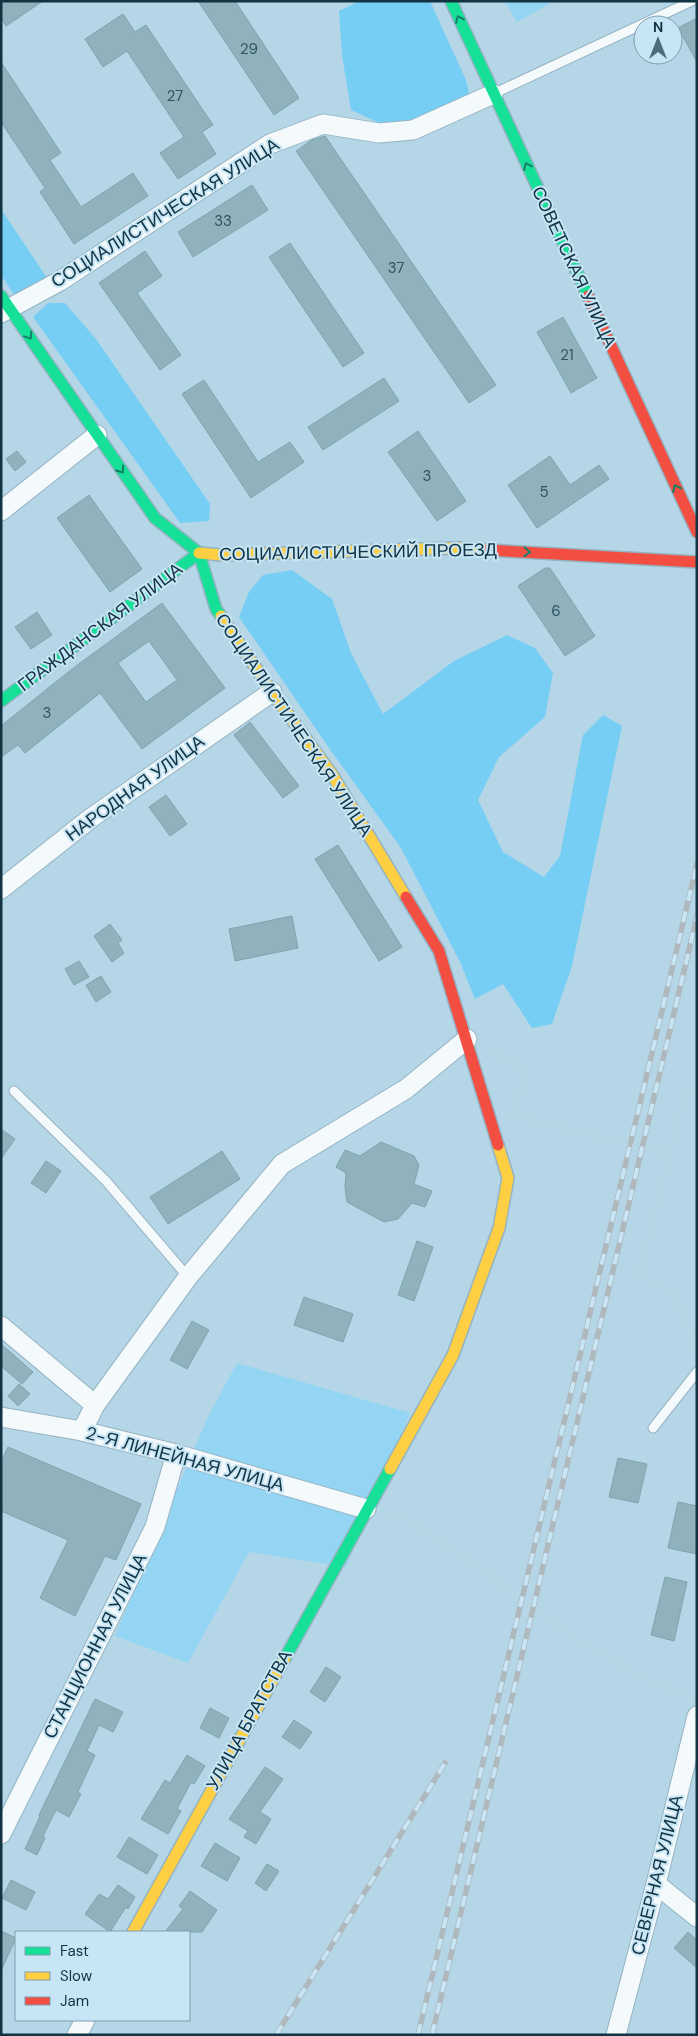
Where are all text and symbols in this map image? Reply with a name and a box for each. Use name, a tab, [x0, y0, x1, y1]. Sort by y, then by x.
one-way arrow	[454, 15, 465, 24]
north arrow	[633, 15, 683, 65]
text: N	[653, 18, 663, 36]
house number: 29	[240, 39, 258, 59]
house number: 27	[167, 86, 183, 106]
street label: СОЦИАЛИСТИЧЕСКАЯ УЛИЦА	[46, 133, 284, 293]
one-way arrow	[523, 162, 533, 171]
street label: СОВЕТСКАЯ УЛИЦА	[526, 182, 622, 352]
house number: 33	[214, 211, 232, 231]
house number: 37	[388, 258, 404, 278]
one-way arrow	[23, 330, 32, 340]
house number: 21	[560, 345, 574, 365]
one-way arrow	[115, 464, 124, 474]
house number: 3	[423, 466, 431, 486]
house number: 5	[539, 482, 549, 502]
one-way arrow	[672, 484, 683, 493]
street label: СОЦИАЛИСТИЧЕСКИЙ ПРОЕЗД	[219, 538, 497, 566]
one-way arrow	[524, 547, 532, 558]
street label: ГРАЖДАНСКАЯ УЛИЦА	[13, 557, 187, 697]
house number: 6	[551, 601, 561, 621]
street label: СОЦИАЛИСТИЧЕСКАЯ УЛИЦА	[210, 609, 378, 841]
house number: 3	[43, 703, 51, 723]
street label: НАРОДНАЯ УЛИЦА	[61, 729, 209, 847]
street label: 2-Я ЛИНЕЙНАЯ УЛИЦА	[83, 1421, 287, 1497]
street label: СТАНЦИОННАЯ УЛИЦА	[38, 1549, 152, 1743]
street label: УЛИЦА БРАТСТВА	[201, 1646, 297, 1794]
street label: СЕВЕРНАЯ УЛИЦА	[625, 1792, 689, 1958]
legend	[15, 1931, 190, 2021]
text: Fast	[60, 1941, 89, 1961]
text: Slow	[60, 1966, 93, 1986]
text: Jam	[60, 1991, 89, 2011]

